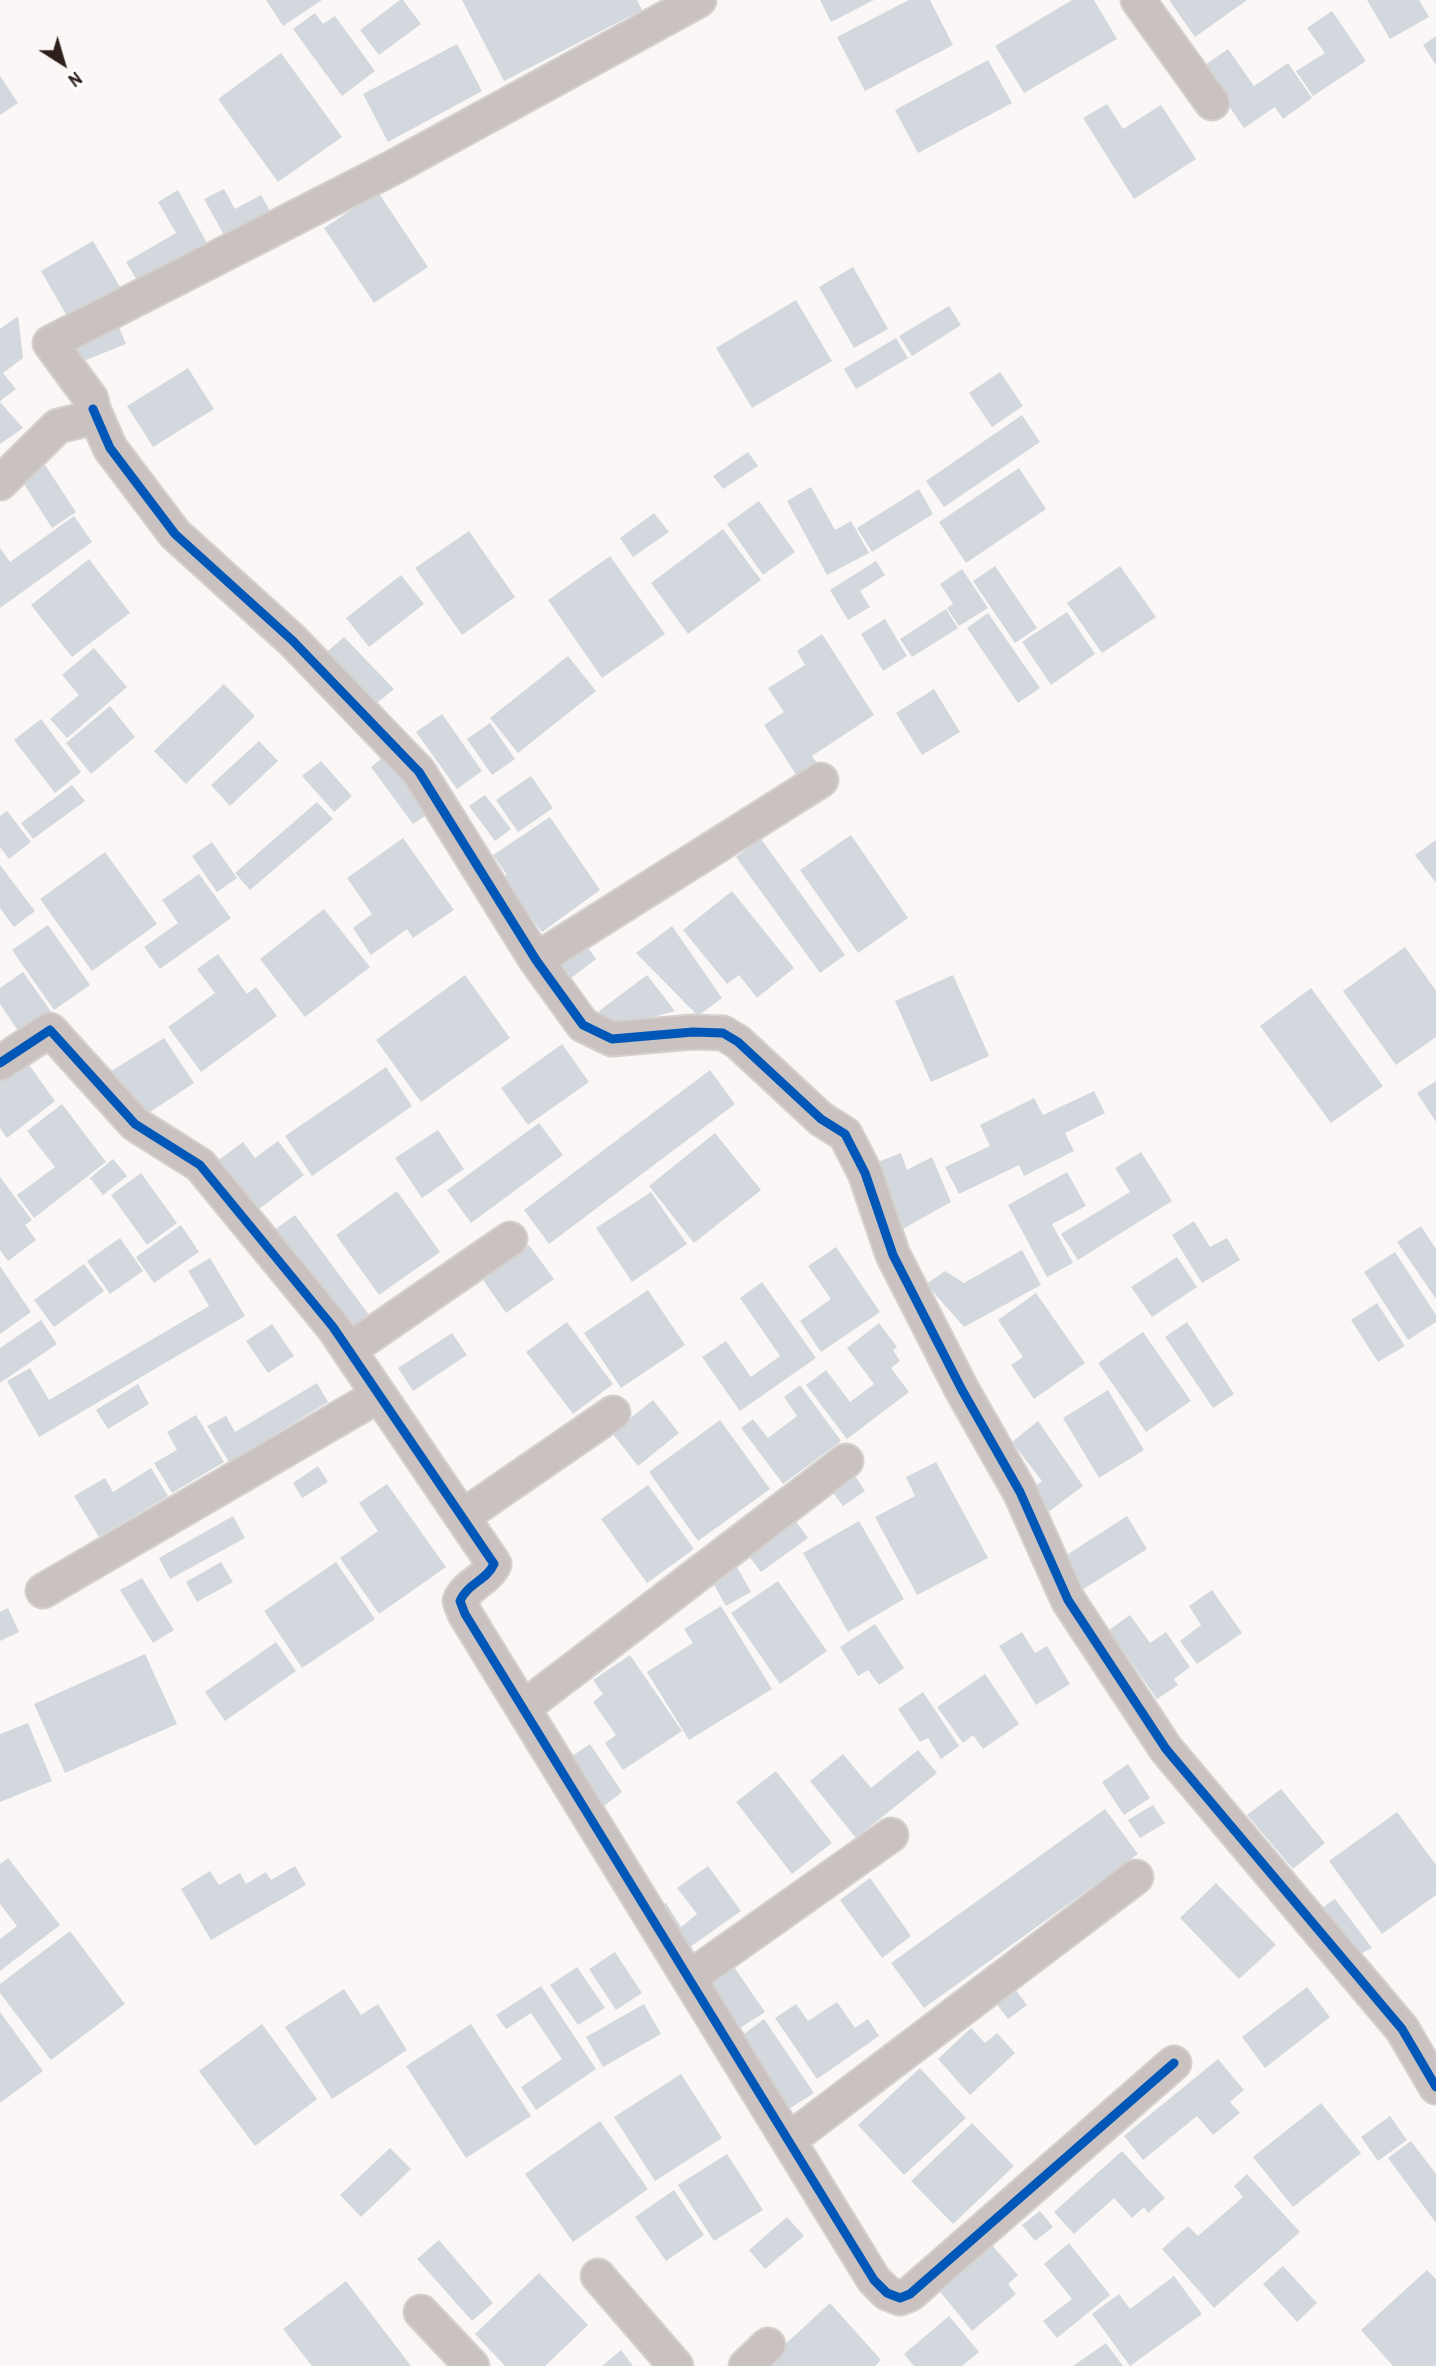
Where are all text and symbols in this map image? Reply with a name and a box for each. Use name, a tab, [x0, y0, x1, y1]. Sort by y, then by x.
north arrow	[28, 28, 98, 98]
text: N	[63, 66, 88, 94]

